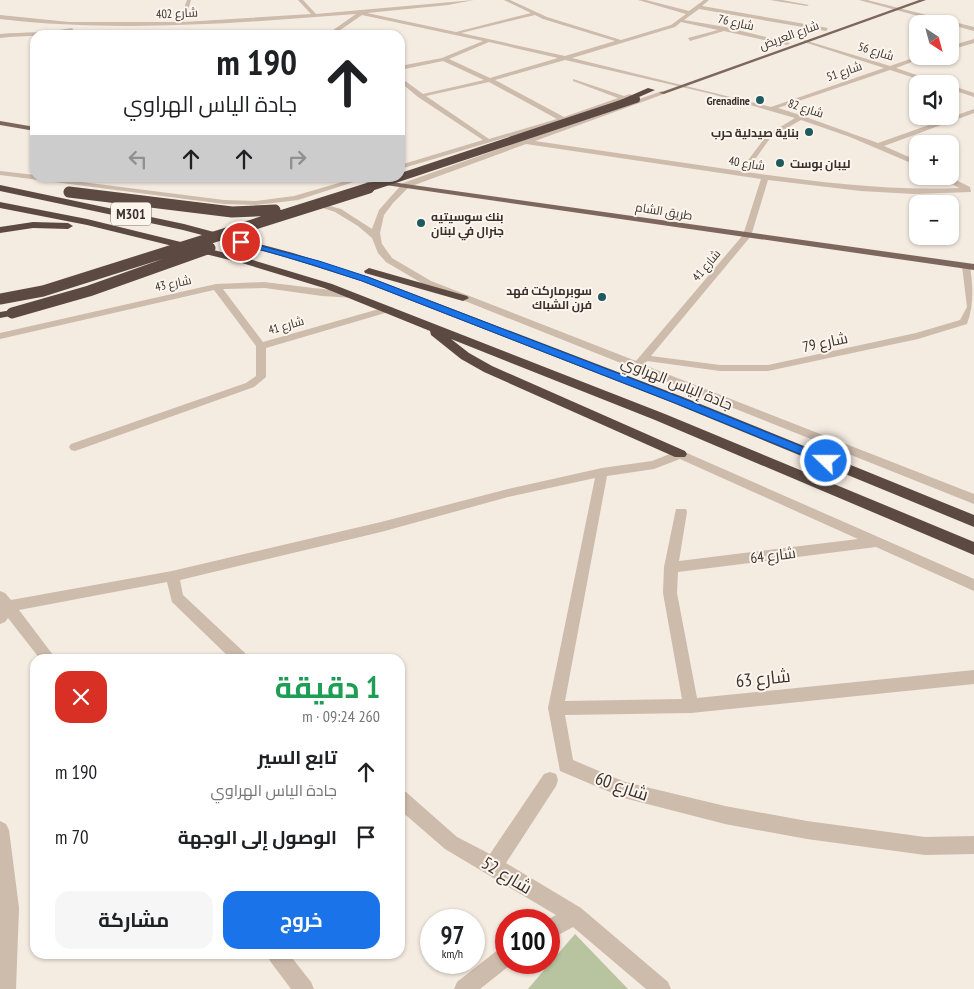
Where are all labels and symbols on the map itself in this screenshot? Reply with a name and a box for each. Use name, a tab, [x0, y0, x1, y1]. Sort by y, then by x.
street label: شارع 402	[156, 4, 198, 23]
street label: شارع 76	[716, 11, 756, 34]
north arrow	[909, 15, 959, 65]
street label: شارع العريض	[757, 17, 821, 54]
street label: شارع 56	[856, 38, 896, 65]
street label: شارع 51	[824, 58, 864, 85]
place label: Grenadine	[706, 93, 750, 108]
marker: Grenadine	[754, 94, 766, 106]
street label: شارع 82	[786, 95, 826, 122]
place label: بناية صيدلية حرب	[711, 125, 799, 141]
marker: بناية صيدلية حرب	[803, 126, 815, 138]
street label: شارع 40	[728, 153, 766, 174]
place label: ليبان بوست	[790, 156, 851, 172]
marker: ليبان بوست	[774, 157, 786, 169]
street label: طريق الشام	[634, 199, 694, 224]
road number: M301	[111, 202, 151, 225]
place label: بنك سوسيتيه جنرال في لبنان	[431, 209, 504, 241]
marker: بنك سوسيتيه جنرال في لبنان	[415, 217, 427, 229]
pin	[220, 221, 262, 263]
street label: شارع 41	[688, 246, 724, 284]
street label: شارع 43	[154, 272, 193, 295]
place label: سوبرماركت فهد فرن الشباك	[506, 283, 592, 313]
marker: سوبرماركت فهد فرن الشباك	[596, 291, 608, 303]
street label: شارع 41	[266, 313, 306, 338]
street label: شارع 79	[801, 328, 850, 358]
street label: جادة إلياس الهراوي	[617, 352, 735, 417]
position arrow	[799, 434, 851, 486]
street label: شارع 64	[749, 543, 797, 569]
street label: شارع 63	[735, 664, 792, 693]
street label: شارع 60	[592, 766, 652, 807]
street label: شارع 52	[477, 851, 536, 900]
speed limit sign: 100	[495, 909, 560, 974]

